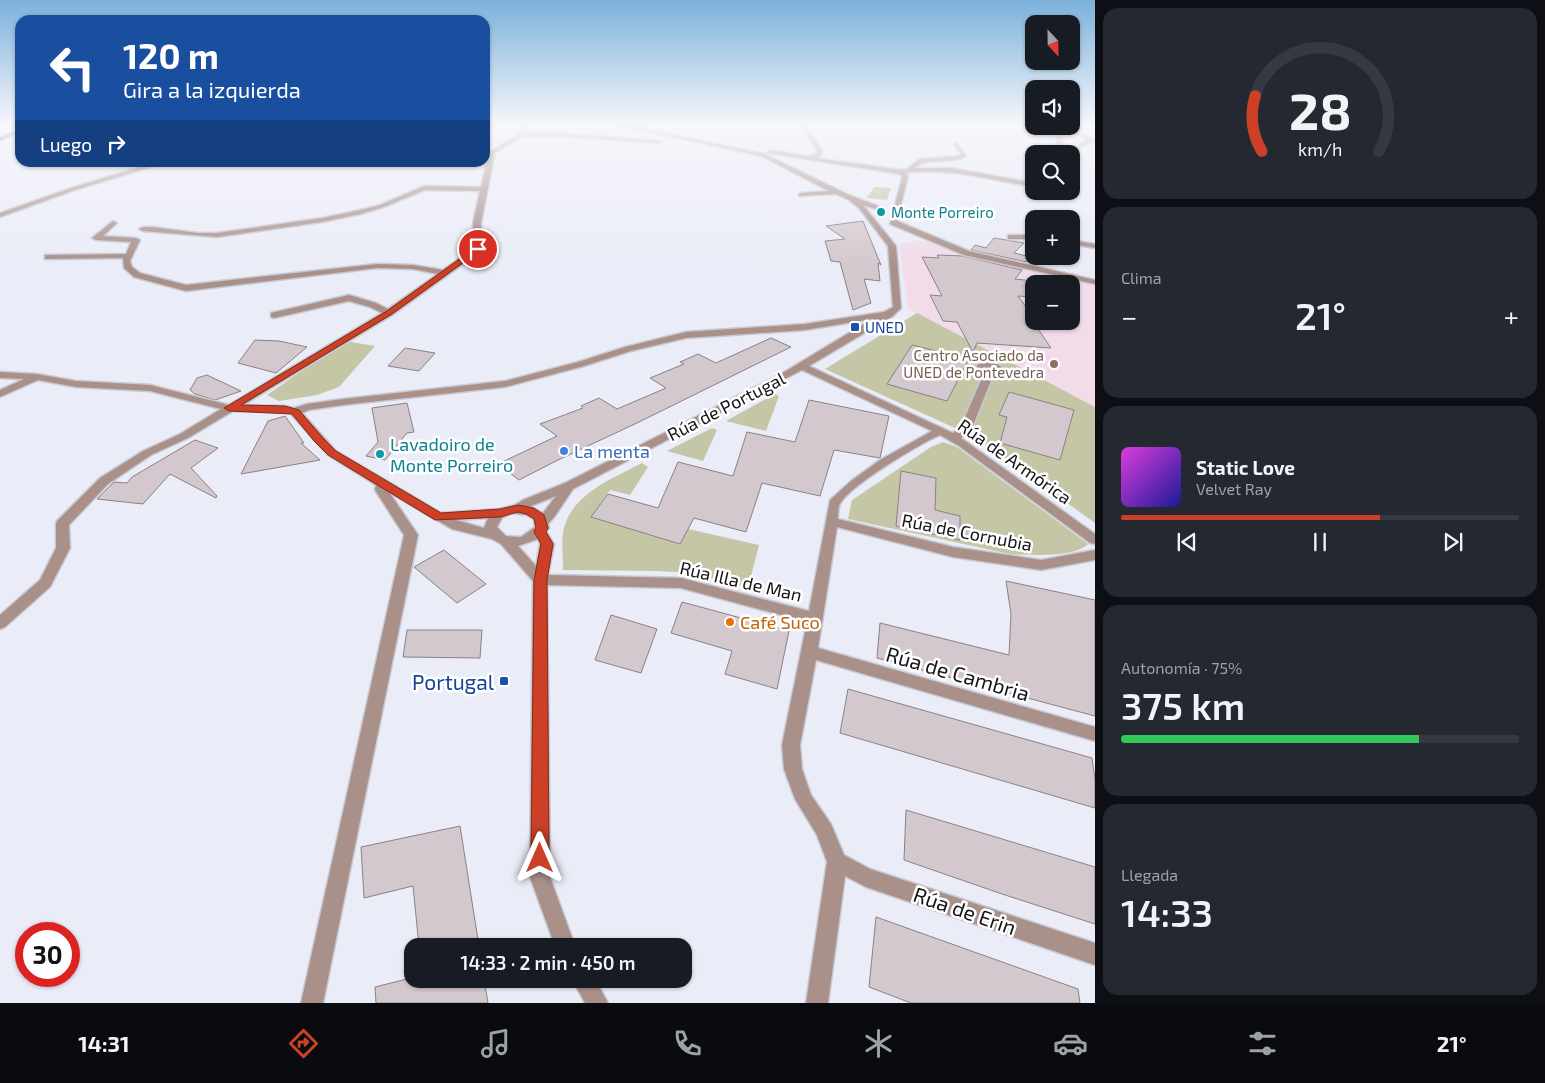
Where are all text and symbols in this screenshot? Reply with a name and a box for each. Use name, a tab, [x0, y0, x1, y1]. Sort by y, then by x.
north arrow	[1025, 15, 1080, 70]
map controls	[1025, 15, 1080, 330]
text: 120 m	[123, 34, 219, 76]
icon: left	[40, 35, 105, 100]
text: Gira a la izquierda	[123, 76, 301, 102]
text: 28	[1289, 78, 1351, 140]
button: sound	[1025, 80, 1080, 135]
icon: right	[102, 130, 130, 158]
text: Luego	[40, 133, 92, 156]
text: km/h	[1298, 138, 1342, 160]
button: search	[1025, 145, 1080, 200]
place label: Monte Porreiro	[891, 203, 994, 221]
marker: Monte Porreiro	[875, 206, 887, 218]
button: +	[1025, 210, 1080, 265]
pin	[457, 228, 499, 270]
icon: arrive	[464, 235, 492, 263]
text: Clima	[1121, 268, 1162, 287]
button: −	[1025, 275, 1080, 330]
text: 21°	[1295, 292, 1346, 338]
text: −	[1121, 299, 1137, 333]
text: +	[1504, 299, 1519, 333]
place label: UNED	[865, 318, 904, 336]
marker: UNED	[849, 321, 861, 333]
place label: Centro Asociado da UNED de Pontevedra	[903, 346, 1044, 381]
marker: Centro Asociado da UNED de Pontevedra	[1048, 358, 1060, 370]
street label: Rúa de Portugal	[663, 367, 789, 445]
street label: Rúa de Armórica	[954, 414, 1076, 508]
place label: Lavadoiro de Monte Porreiro	[390, 433, 513, 476]
place label: La menta	[574, 440, 650, 462]
marker: La menta	[558, 445, 570, 457]
marker: Lavadoiro de Monte Porreiro	[374, 448, 386, 460]
text: Static Love	[1196, 456, 1295, 479]
text: Velvet Ray	[1196, 479, 1272, 498]
street label: Rúa de Cornubia	[900, 509, 1034, 555]
icon: previous	[1173, 528, 1201, 556]
icon: pause	[1306, 528, 1334, 556]
icon: next	[1439, 528, 1467, 556]
street label: Rúa Illa de Man	[678, 556, 804, 606]
place label: Café Suco	[740, 611, 820, 633]
marker: Café Suco	[724, 616, 736, 628]
street label: Rúa de Cambria	[883, 641, 1033, 705]
text: Autonomía · 75%	[1121, 658, 1242, 677]
place label: Portugal	[412, 669, 495, 694]
marker: Portugal	[498, 675, 510, 687]
text: 375 km	[1121, 682, 1245, 728]
position arrow	[513, 831, 565, 883]
text: Llegada	[1121, 865, 1178, 884]
street label: Rúa de Erin	[910, 881, 1020, 939]
text: 14:33	[1121, 889, 1213, 935]
speed limit sign: 30	[15, 922, 80, 987]
text: 14:33 · 2 min · 450 m	[461, 951, 635, 974]
icon: directions	[286, 1026, 321, 1061]
icon: music	[478, 1026, 513, 1061]
icon: phone	[670, 1026, 705, 1061]
icon: climate	[861, 1026, 896, 1061]
icon: car	[1053, 1026, 1088, 1061]
icon: filters	[1245, 1026, 1280, 1061]
text: 14:31	[78, 1030, 130, 1056]
text: 21°	[1437, 1030, 1467, 1056]

